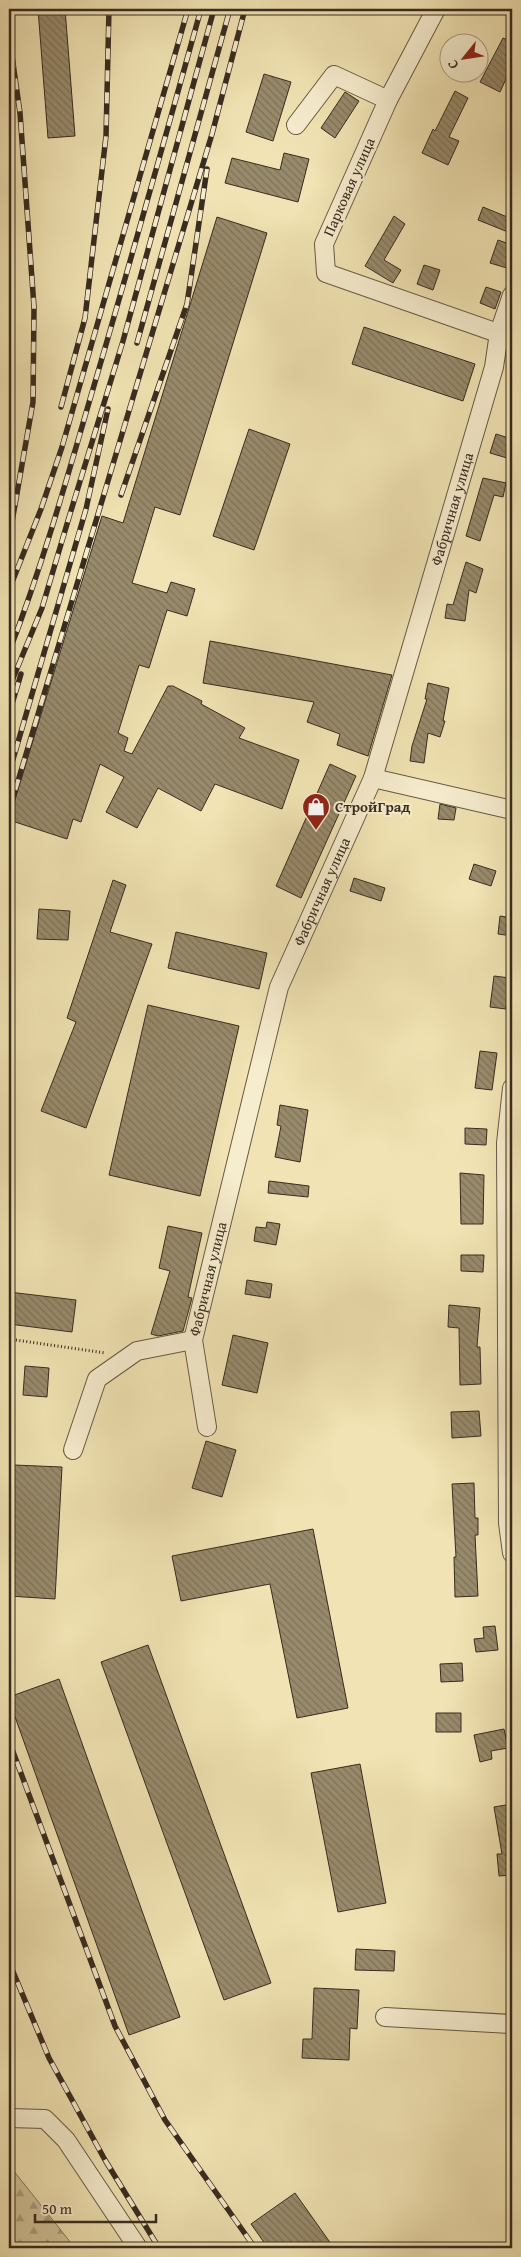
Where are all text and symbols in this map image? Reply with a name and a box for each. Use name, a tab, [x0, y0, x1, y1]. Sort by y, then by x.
north arrow	[438, 32, 488, 82]
text: С	[442, 56, 463, 73]
street label: Парковая улица	[317, 133, 380, 240]
street label: Фабричная улица	[425, 449, 479, 568]
shop icon: СтройГрад	[301, 792, 331, 831]
place label: СтройГрад	[335, 796, 411, 817]
street label: Фабричная улица	[288, 833, 355, 949]
street label: Фабричная улица	[183, 1219, 232, 1338]
scale bar	[35, 2192, 156, 2224]
text: 50 m	[42, 2198, 73, 2219]

